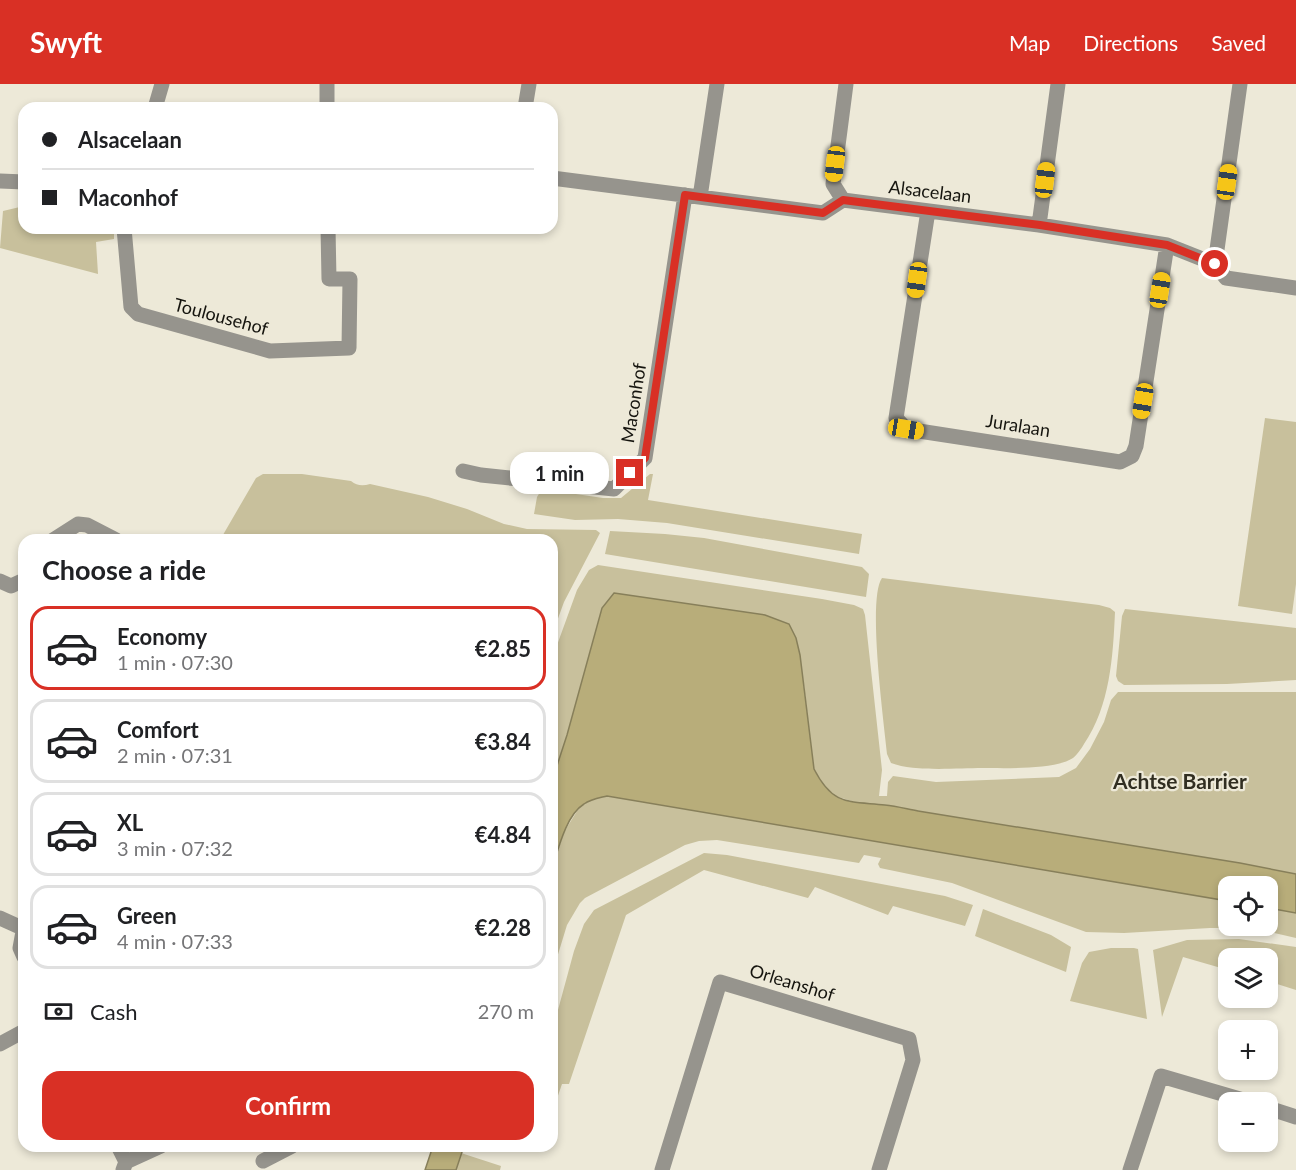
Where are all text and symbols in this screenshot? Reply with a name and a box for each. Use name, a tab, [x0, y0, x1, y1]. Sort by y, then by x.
text: Swyft	[30, 25, 102, 59]
text: Map	[1009, 30, 1050, 55]
text: Directions	[1083, 30, 1178, 55]
text: Saved	[1211, 30, 1266, 55]
text: Alsacelaan	[78, 126, 182, 153]
car	[824, 145, 846, 183]
car	[1034, 161, 1056, 199]
car	[1216, 163, 1238, 201]
street label: Alsacelaan	[887, 175, 973, 207]
text: Maconhof	[78, 184, 178, 211]
route start	[1201, 250, 1228, 277]
car	[906, 261, 928, 299]
car	[1148, 271, 1172, 309]
street label: Toulousehof	[172, 293, 272, 339]
street label: Maconhof	[616, 361, 650, 444]
car	[1131, 382, 1155, 420]
street label: Juralaan	[984, 409, 1052, 441]
car	[887, 417, 925, 441]
callout: 1 min	[510, 452, 609, 494]
route end	[616, 459, 643, 486]
text: 1 min	[535, 461, 584, 485]
text: Choose a ride	[42, 553, 206, 586]
icon: car	[45, 621, 99, 675]
text: Economy	[117, 623, 207, 650]
text: €2.85	[475, 635, 531, 662]
text: 1 min · 07:30	[117, 650, 233, 674]
icon: car	[45, 714, 99, 768]
text: Comfort	[117, 716, 199, 743]
text: €3.84	[475, 728, 531, 755]
text: 2 min · 07:31	[117, 743, 233, 767]
district label: Achtse Barrier	[1112, 768, 1247, 793]
icon: car	[45, 807, 99, 861]
text: XL	[117, 809, 143, 836]
text: €4.84	[475, 821, 531, 848]
text: 3 min · 07:32	[117, 836, 233, 860]
map controls	[1218, 876, 1278, 1152]
button: locate	[1218, 876, 1278, 936]
icon: car	[45, 900, 99, 954]
text: Green	[117, 902, 177, 929]
text: €2.28	[475, 914, 531, 941]
text: 4 min · 07:33	[117, 929, 233, 953]
button: layers	[1218, 948, 1278, 1008]
street label: Orleanshof	[747, 959, 838, 1006]
icon: cash	[42, 995, 75, 1028]
text: Cash	[90, 998, 137, 1025]
text: 270 m	[478, 999, 534, 1023]
button: +	[1218, 1020, 1278, 1080]
button: Confirm	[42, 1071, 534, 1140]
button: −	[1218, 1092, 1278, 1152]

